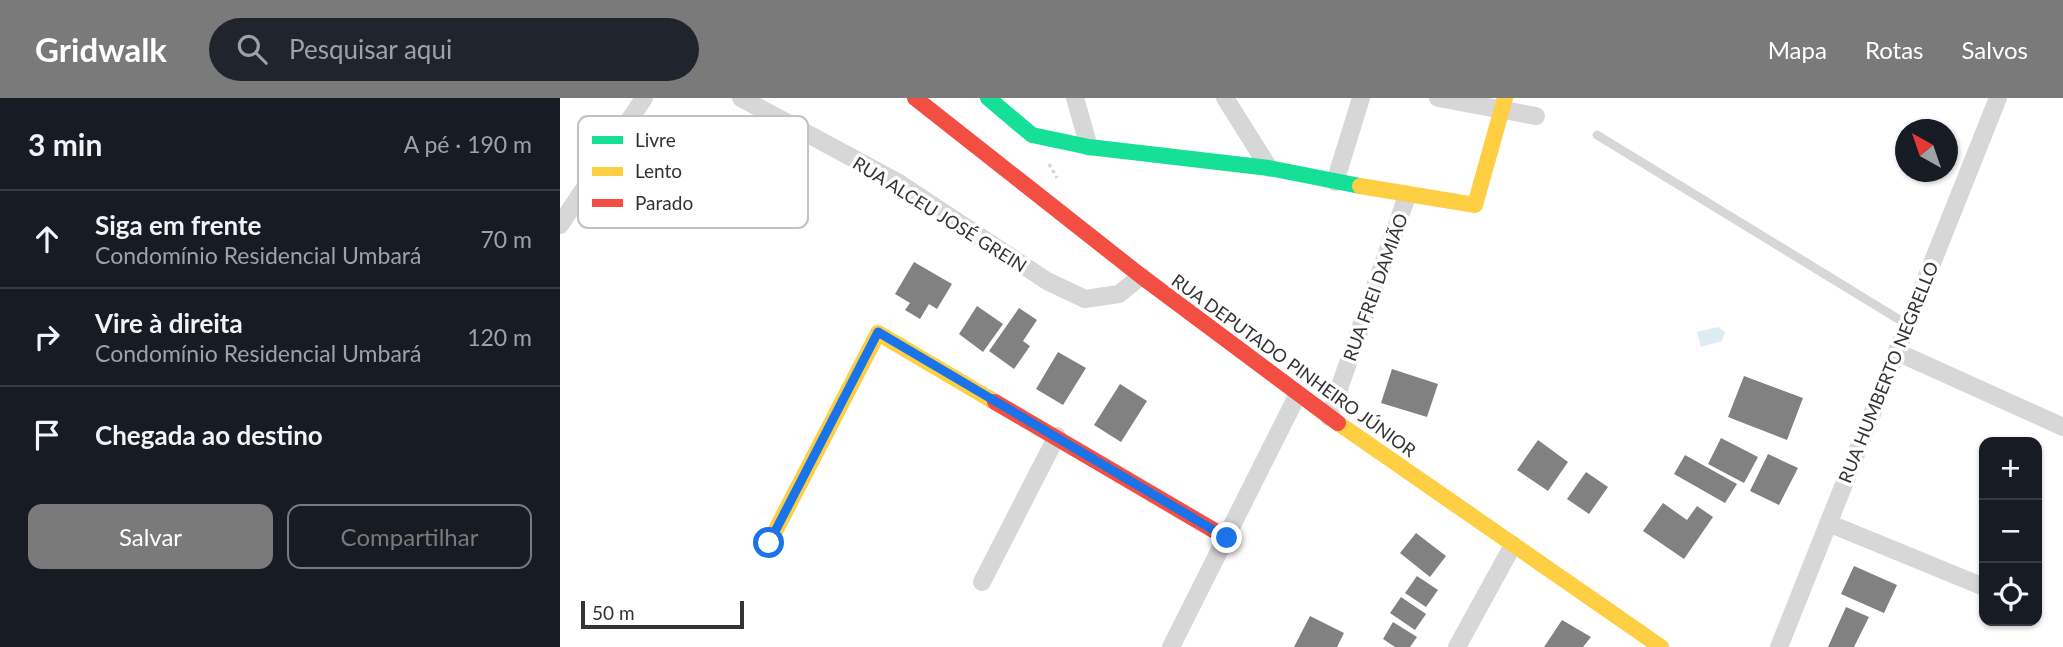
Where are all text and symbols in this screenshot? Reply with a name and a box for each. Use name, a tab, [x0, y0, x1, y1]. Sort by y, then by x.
search box	[209, 18, 699, 81]
text: Gridwalk	[35, 29, 167, 69]
icon: search	[233, 30, 271, 68]
text: Pesquisar aqui	[289, 33, 452, 65]
text: Mapa	[1768, 35, 1827, 64]
text: Rotas	[1865, 35, 1924, 64]
text: Salvos	[1962, 35, 2028, 64]
legend	[578, 116, 808, 228]
north arrow	[1895, 119, 1958, 182]
text: 3 min	[28, 126, 102, 162]
text: Livre	[635, 128, 676, 151]
text: A pé · 190 m	[404, 130, 532, 158]
street label: RUA ALCEU JOSÉ GREIN	[849, 151, 1031, 277]
text: Lento	[635, 159, 682, 182]
text: Parado	[635, 191, 693, 214]
text: Siga em frente	[95, 209, 262, 241]
street label: RUA FREI DAMIÃO	[1338, 210, 1412, 364]
icon: ahead	[28, 220, 66, 258]
text: 70 m	[481, 225, 532, 253]
text: Condomínio Residencial Umbará	[95, 241, 421, 269]
street label: RUA HUMBERTO NEGRELLO	[1833, 258, 1943, 486]
street label: RUA DEPUTADO PINHEIRO JÚNIOR	[1168, 269, 1421, 461]
text: Vire à direita	[95, 307, 243, 339]
icon: right	[28, 318, 66, 356]
text: 120 m	[467, 323, 532, 351]
text: Condomínio Residencial Umbará	[95, 339, 421, 367]
icon: arrive	[28, 416, 66, 454]
text: Chegada ao destino	[95, 419, 323, 451]
map controls	[1979, 437, 2042, 626]
button: +	[1979, 437, 2042, 500]
button: −	[1979, 500, 2042, 563]
button: Salvar	[28, 504, 273, 569]
button: Compartilhar	[287, 504, 532, 569]
route end	[1211, 522, 1242, 553]
route start	[753, 527, 784, 558]
button: locate	[1979, 563, 2042, 626]
scale bar	[581, 598, 744, 630]
text: 50 m	[592, 601, 635, 624]

